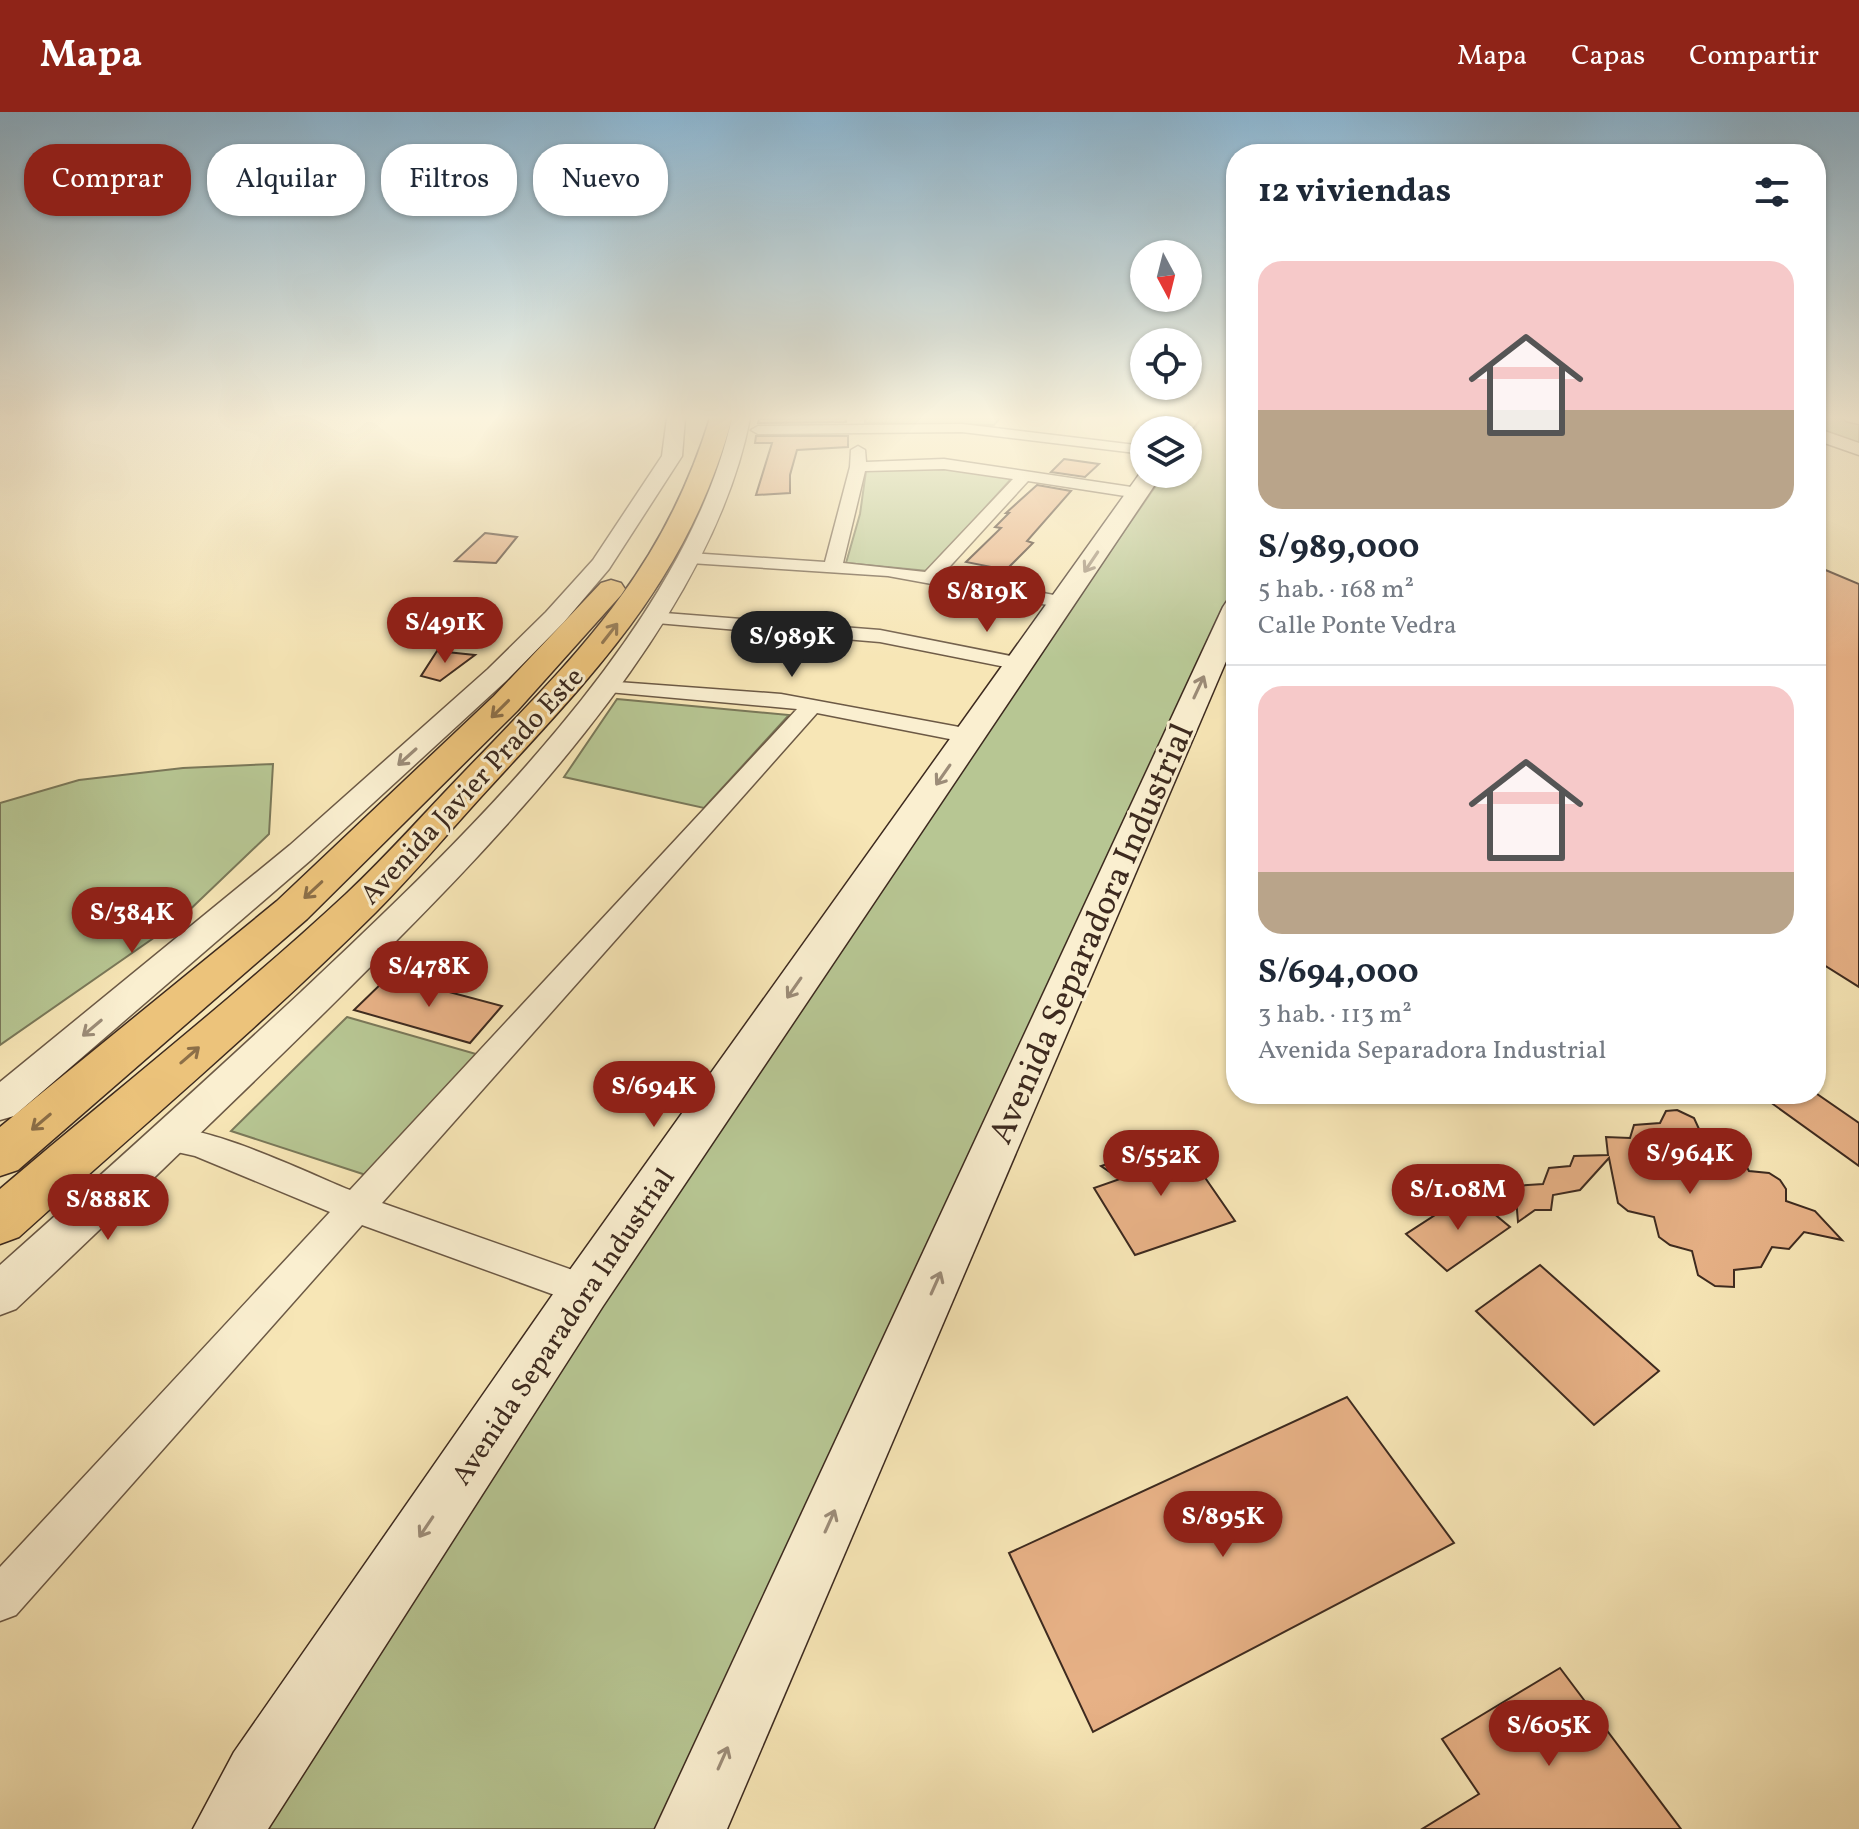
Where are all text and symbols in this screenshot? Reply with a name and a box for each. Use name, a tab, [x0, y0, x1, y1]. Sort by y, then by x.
text: Mapa	[40, 30, 142, 83]
text: Mapa	[1457, 37, 1527, 76]
text: Capas	[1571, 37, 1645, 76]
text: Compartir	[1689, 37, 1819, 76]
chip: Comprar	[24, 144, 191, 216]
chip: Alquilar	[207, 144, 365, 216]
chip: Filtros	[381, 144, 517, 216]
chip: Nuevo	[533, 144, 668, 216]
text: 12 viviendas	[1258, 169, 1451, 216]
icon: filters	[1750, 170, 1794, 214]
north arrow	[1130, 240, 1202, 312]
map controls	[1130, 240, 1202, 488]
icon: home	[1454, 313, 1598, 457]
button: locate	[1130, 328, 1202, 400]
button: layers	[1130, 416, 1202, 488]
text: S/989,000	[1258, 525, 1419, 572]
one-way arrow	[1083, 550, 1100, 572]
pin: S/819K	[922, 566, 1052, 634]
text: 5 hab. · 168 m²	[1258, 572, 1414, 608]
text: S/819K	[946, 574, 1028, 610]
pin: S/491K	[380, 597, 510, 665]
text: S/491K	[405, 605, 485, 641]
text: Calle Ponte Vedra	[1258, 608, 1457, 644]
pin: S/989K	[727, 611, 857, 679]
text: S/989K	[749, 619, 835, 655]
one-way arrow	[601, 623, 619, 644]
street label: Avenida Javier Prado Este	[352, 659, 594, 914]
one-way arrow	[1192, 675, 1207, 699]
one-way arrow	[490, 699, 509, 719]
street label: Avenida Separadora Industrial	[979, 717, 1207, 1152]
icon: home	[1454, 738, 1598, 882]
one-way arrow	[397, 747, 417, 766]
one-way arrow	[935, 763, 951, 785]
one-way arrow	[304, 880, 323, 899]
pin: S/384K	[67, 887, 197, 955]
text: S/384K	[90, 895, 174, 931]
pin: S/478K	[364, 941, 494, 1009]
text: S/478K	[388, 949, 470, 985]
text: S/694,000	[1258, 950, 1419, 997]
one-way arrow	[786, 977, 802, 999]
text: 3 hab. · 113 m²	[1258, 997, 1412, 1033]
one-way arrow	[82, 1019, 102, 1037]
text: Avenida Separadora Industrial	[1258, 1033, 1606, 1069]
one-way arrow	[179, 1046, 199, 1064]
pin: S/694K	[589, 1061, 719, 1129]
text: S/694K	[611, 1069, 697, 1105]
one-way arrow	[31, 1113, 52, 1131]
pin: S/964K	[1625, 1128, 1755, 1196]
pin: S/552K	[1096, 1130, 1226, 1198]
text: S/964K	[1646, 1136, 1734, 1172]
text: S/552K	[1121, 1138, 1201, 1174]
street label: Avenida Separadora Industrial	[443, 1161, 685, 1494]
pin: S/1.08M	[1384, 1164, 1532, 1232]
text: S/1.08M	[1410, 1172, 1506, 1208]
pin: S/888K	[43, 1174, 173, 1242]
text: S/888K	[66, 1182, 150, 1218]
one-way arrow	[929, 1272, 944, 1296]
pin: S/895K	[1158, 1491, 1288, 1559]
text: S/895K	[1181, 1499, 1265, 1535]
one-way arrow	[824, 1509, 839, 1534]
one-way arrow	[418, 1515, 435, 1537]
pin: S/605K	[1484, 1700, 1614, 1768]
text: S/605K	[1507, 1708, 1591, 1744]
one-way arrow	[716, 1746, 731, 1770]

